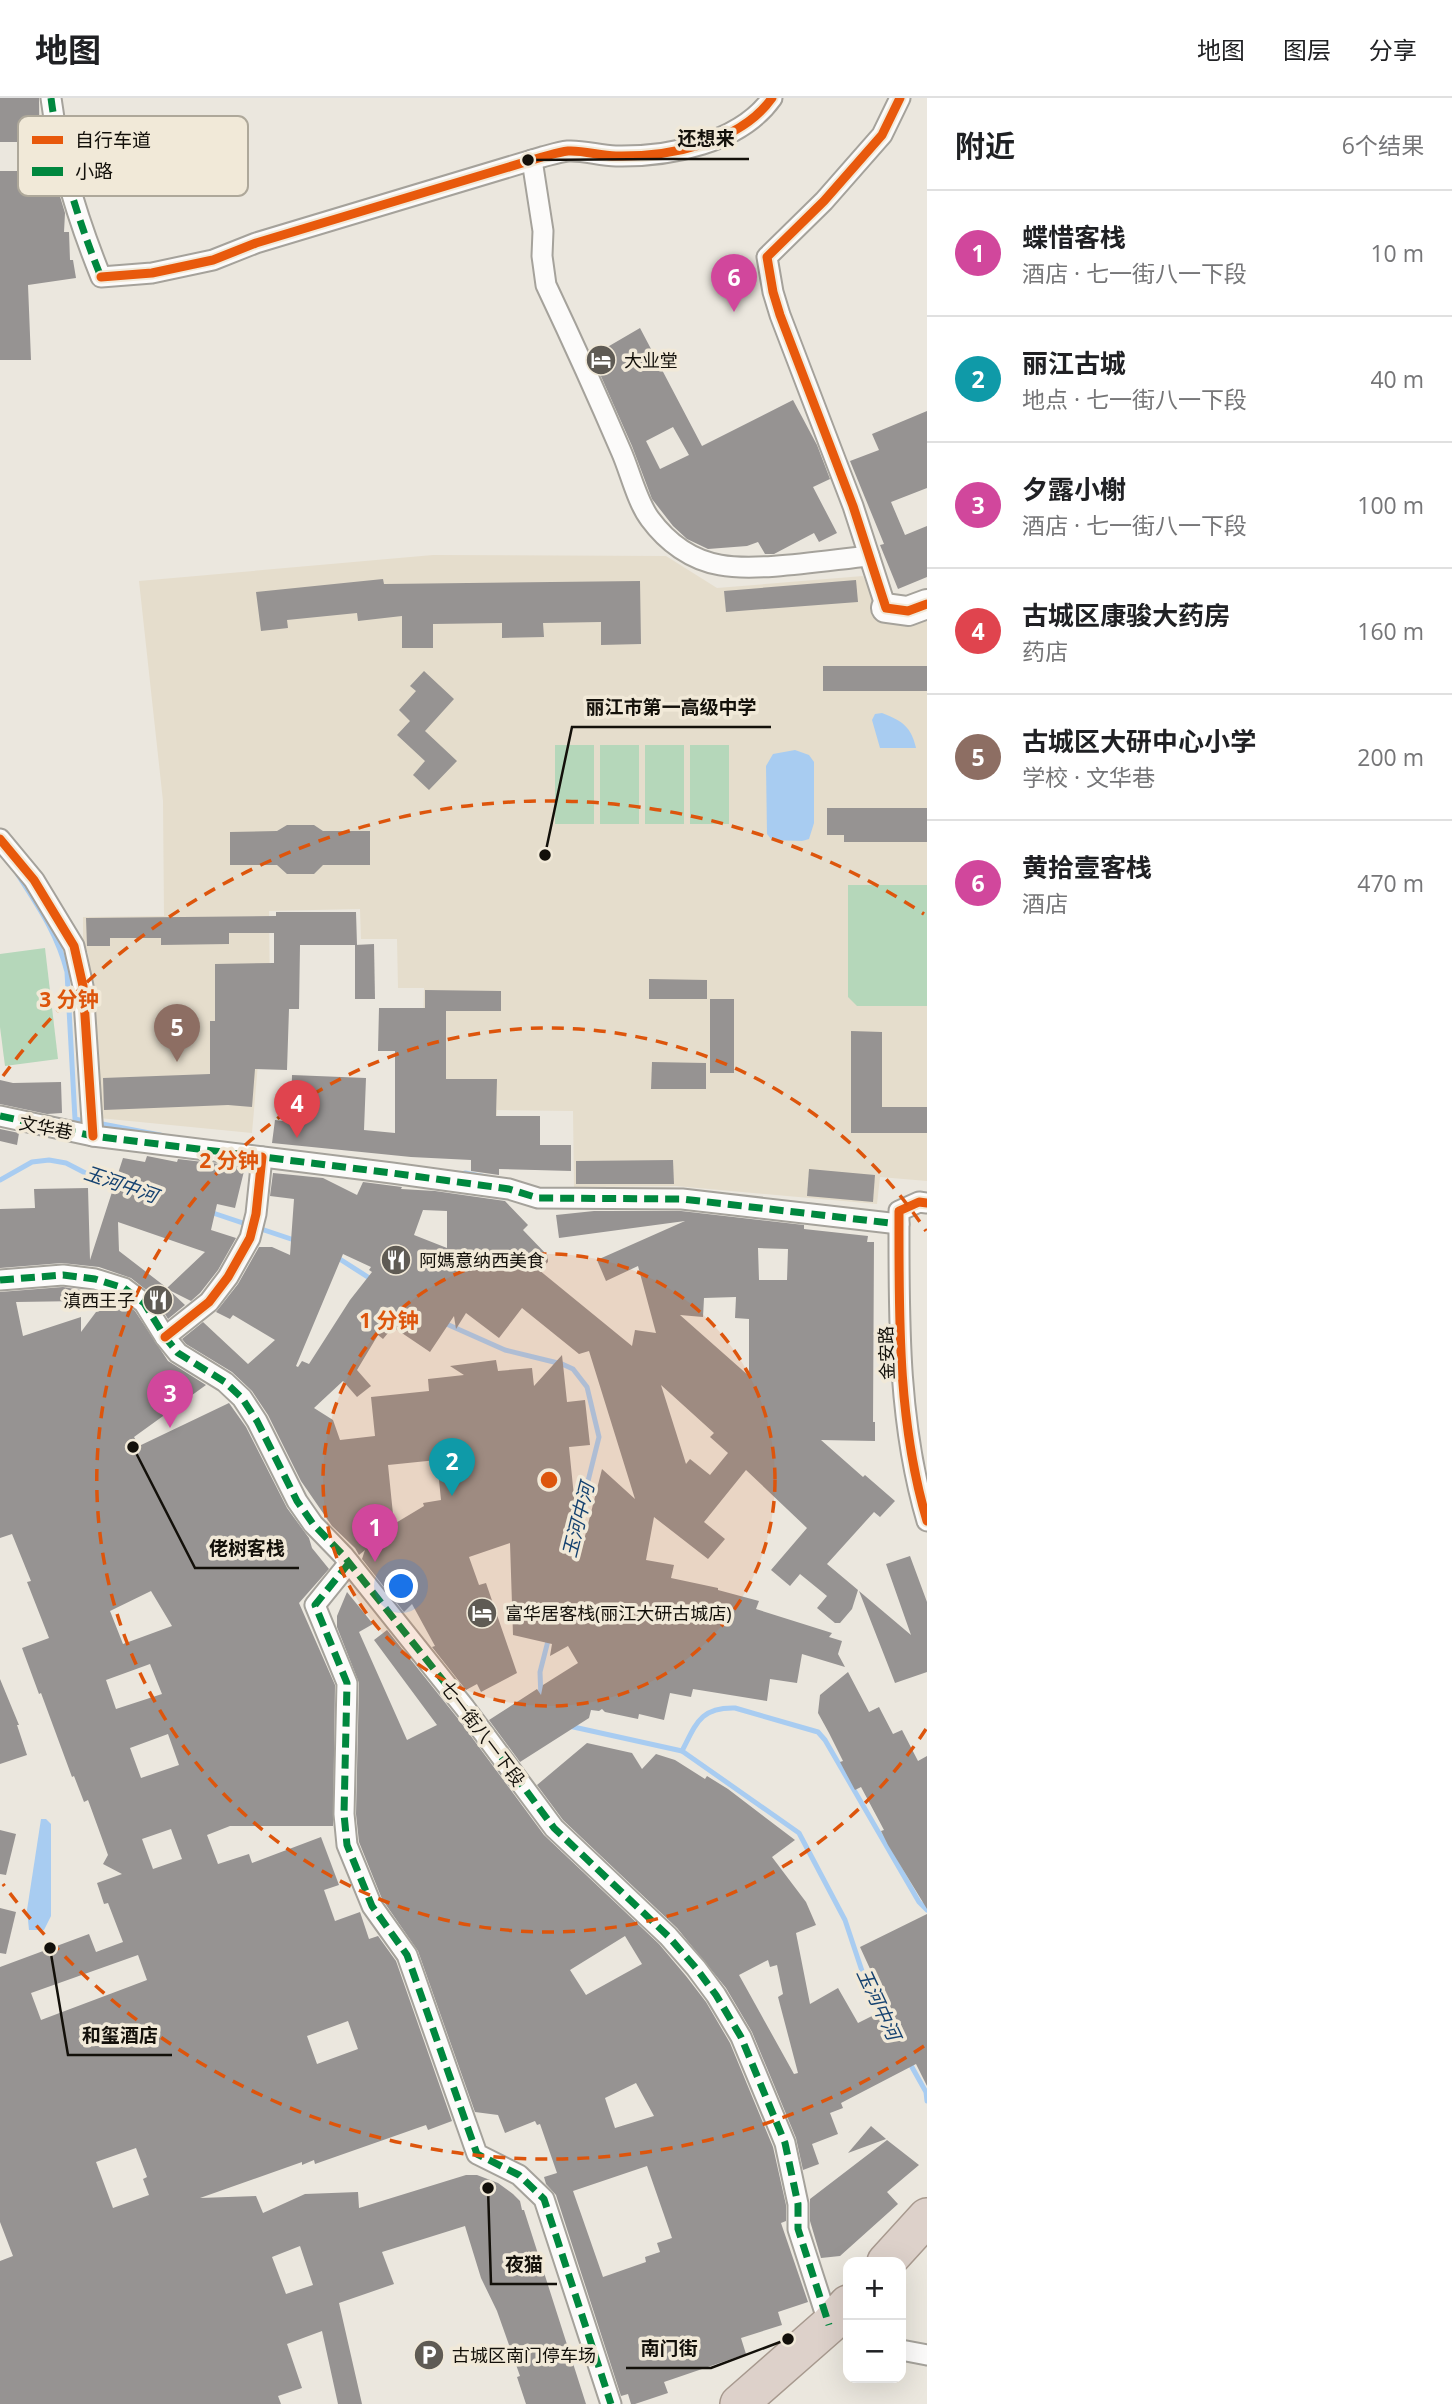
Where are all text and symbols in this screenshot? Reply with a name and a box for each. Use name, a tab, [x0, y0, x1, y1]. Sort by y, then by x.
text: 地图	[35, 27, 101, 72]
text: 地图	[1197, 33, 1245, 66]
text: 图层	[1283, 33, 1331, 66]
text: 分享	[1369, 33, 1417, 66]
legend	[18, 116, 248, 196]
callout: 还想来	[664, 119, 749, 159]
text: 还想来	[677, 125, 735, 151]
text: 附近	[955, 125, 1015, 166]
text: 自行车道	[75, 127, 151, 153]
text: 6个结果	[1342, 129, 1424, 161]
text: 小路	[75, 158, 113, 184]
text: 蝶惜客栈	[1022, 219, 1126, 255]
text: 1	[971, 237, 985, 269]
text: 10 m	[1370, 237, 1424, 269]
pin: 6	[711, 254, 757, 312]
text: 酒店 · 七一街八一下段	[1022, 257, 1247, 289]
hotel icon: 大业堂	[584, 343, 618, 377]
text: 丽江古城	[1022, 345, 1126, 381]
place label: 大业堂	[624, 348, 678, 372]
text: 2	[971, 363, 985, 395]
text: 40 m	[1370, 363, 1424, 395]
text: 地点 · 七一街八一下段	[1022, 383, 1247, 415]
text: 夕露小榭	[1022, 471, 1126, 507]
text: 3	[971, 489, 985, 521]
text: 100 m	[1357, 489, 1424, 521]
text: 酒店 · 七一街八一下段	[1022, 509, 1247, 541]
text: 古城区康骏大药房	[1022, 597, 1230, 633]
text: 4	[971, 615, 985, 647]
text: 160 m	[1357, 615, 1424, 647]
text: 药店	[1022, 635, 1068, 667]
callout: 丽江市第一高级中学	[572, 687, 771, 727]
text: 丽江市第一高级中学	[585, 694, 757, 720]
text: 古城区大研中心小学	[1022, 723, 1256, 759]
text: 5	[971, 741, 985, 773]
text: 200 m	[1357, 741, 1424, 773]
text: 学校 · 文华巷	[1022, 761, 1155, 793]
text: 黄拾壹客栈	[1022, 849, 1152, 885]
text: 6	[971, 867, 985, 899]
text: 470 m	[1357, 867, 1424, 899]
text: 酒店	[1022, 887, 1068, 919]
text: 3 分钟	[39, 985, 99, 1013]
pin: 5	[154, 1004, 200, 1062]
pin: 4	[274, 1080, 320, 1138]
street label: 文华巷	[17, 1110, 75, 1144]
text: 2 分钟	[199, 1146, 259, 1174]
water label: 玉河中河	[81, 1159, 165, 1210]
restaurant icon: 阿媽意纳西美食	[379, 1243, 413, 1277]
place label: 阿媽意纳西美食	[419, 1248, 545, 1272]
restaurant icon: 滇西王子	[141, 1283, 175, 1317]
place label: 滇西王子	[63, 1288, 135, 1312]
text: 1 分钟	[359, 1306, 419, 1334]
street label: 金安路	[873, 1326, 899, 1380]
pin: 3	[147, 1370, 193, 1428]
pin: 2	[429, 1438, 475, 1496]
centre of rings	[537, 1468, 561, 1492]
water label: 玉河中河	[556, 1476, 601, 1560]
pin: 1	[352, 1504, 398, 1562]
callout: 佬树客栈	[195, 1528, 299, 1568]
text: 佬树客栈	[209, 1535, 285, 1561]
your location	[384, 1569, 418, 1603]
hotel icon: 富华居客栈(丽江大研古城店)	[465, 1596, 499, 1630]
place label: 富华居客栈(丽江大研古城店)	[505, 1601, 732, 1625]
street label: 七一街八一下段	[436, 1675, 530, 1791]
water label: 玉河中河	[851, 1964, 909, 2048]
callout: 和玺酒店	[68, 2015, 172, 2055]
text: 和玺酒店	[82, 2022, 158, 2048]
callout: 夜猫	[491, 2244, 557, 2284]
text: 夜猫	[505, 2251, 543, 2277]
map controls	[843, 2257, 906, 2383]
button: +	[843, 2257, 906, 2320]
button: −	[843, 2320, 906, 2383]
callout: 南门街	[626, 2328, 711, 2368]
text: 南门街	[640, 2335, 698, 2361]
parking icon: 古城区南门停车场	[412, 2338, 446, 2372]
place label: 古城区南门停车场	[452, 2343, 596, 2367]

